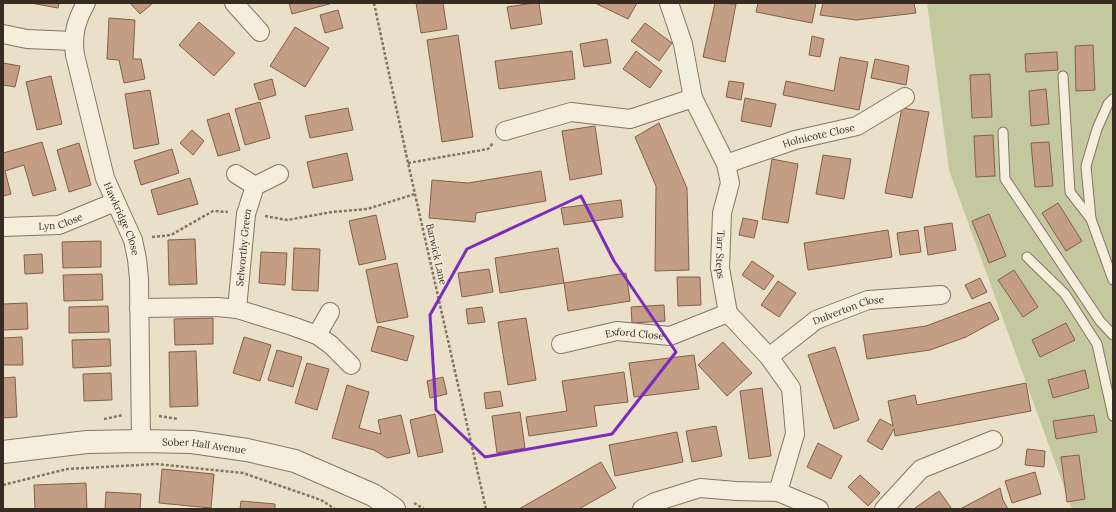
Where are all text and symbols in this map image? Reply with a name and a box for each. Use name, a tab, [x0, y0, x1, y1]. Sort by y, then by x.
street label: Holnicote Close	[781, 121, 856, 151]
street label: Hawkridge Close	[101, 180, 142, 257]
street label: Selworthy Green	[233, 207, 254, 287]
street label: Lyn Close	[38, 210, 85, 233]
street label: Barwick Lane	[423, 222, 450, 287]
street label: Tarr Steps	[713, 230, 728, 280]
street label: Dulverton Close	[811, 293, 885, 328]
street label: Exford Close	[604, 325, 665, 342]
street label: Sober Hall Avenue	[162, 435, 248, 457]

